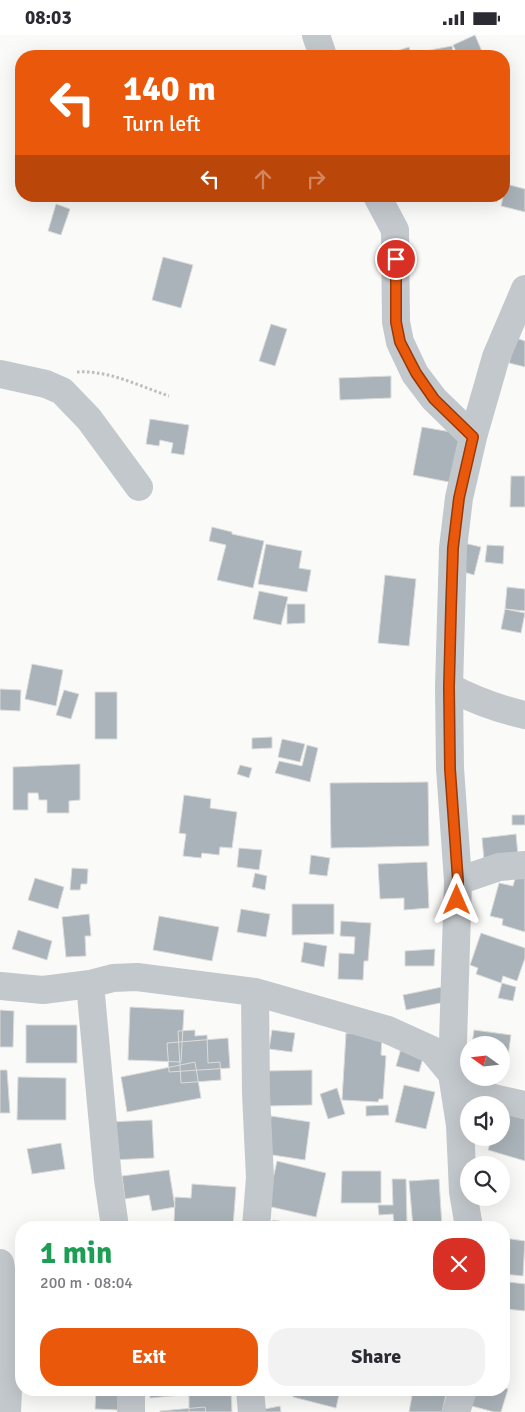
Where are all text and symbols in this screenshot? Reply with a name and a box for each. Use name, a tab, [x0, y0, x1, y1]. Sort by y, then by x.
text: 08:03	[25, 6, 72, 30]
text: 140 m	[123, 67, 216, 110]
icon: left	[40, 70, 105, 135]
text: Turn left	[123, 110, 201, 137]
icon: left	[196, 165, 224, 193]
icon: ahead	[249, 165, 277, 193]
icon: right	[302, 165, 330, 193]
pin	[375, 238, 417, 280]
icon: arrive	[382, 245, 410, 273]
position arrow	[430, 873, 482, 925]
north arrow	[460, 1036, 510, 1086]
map controls	[460, 1036, 510, 1206]
button: sound	[460, 1096, 510, 1146]
button: search	[460, 1156, 510, 1206]
text: 1 min	[40, 1235, 112, 1272]
button: close	[433, 1238, 485, 1290]
text: 200 m · 08:04	[40, 1273, 133, 1293]
button: Exit	[40, 1328, 258, 1386]
button: Share	[268, 1328, 485, 1386]

